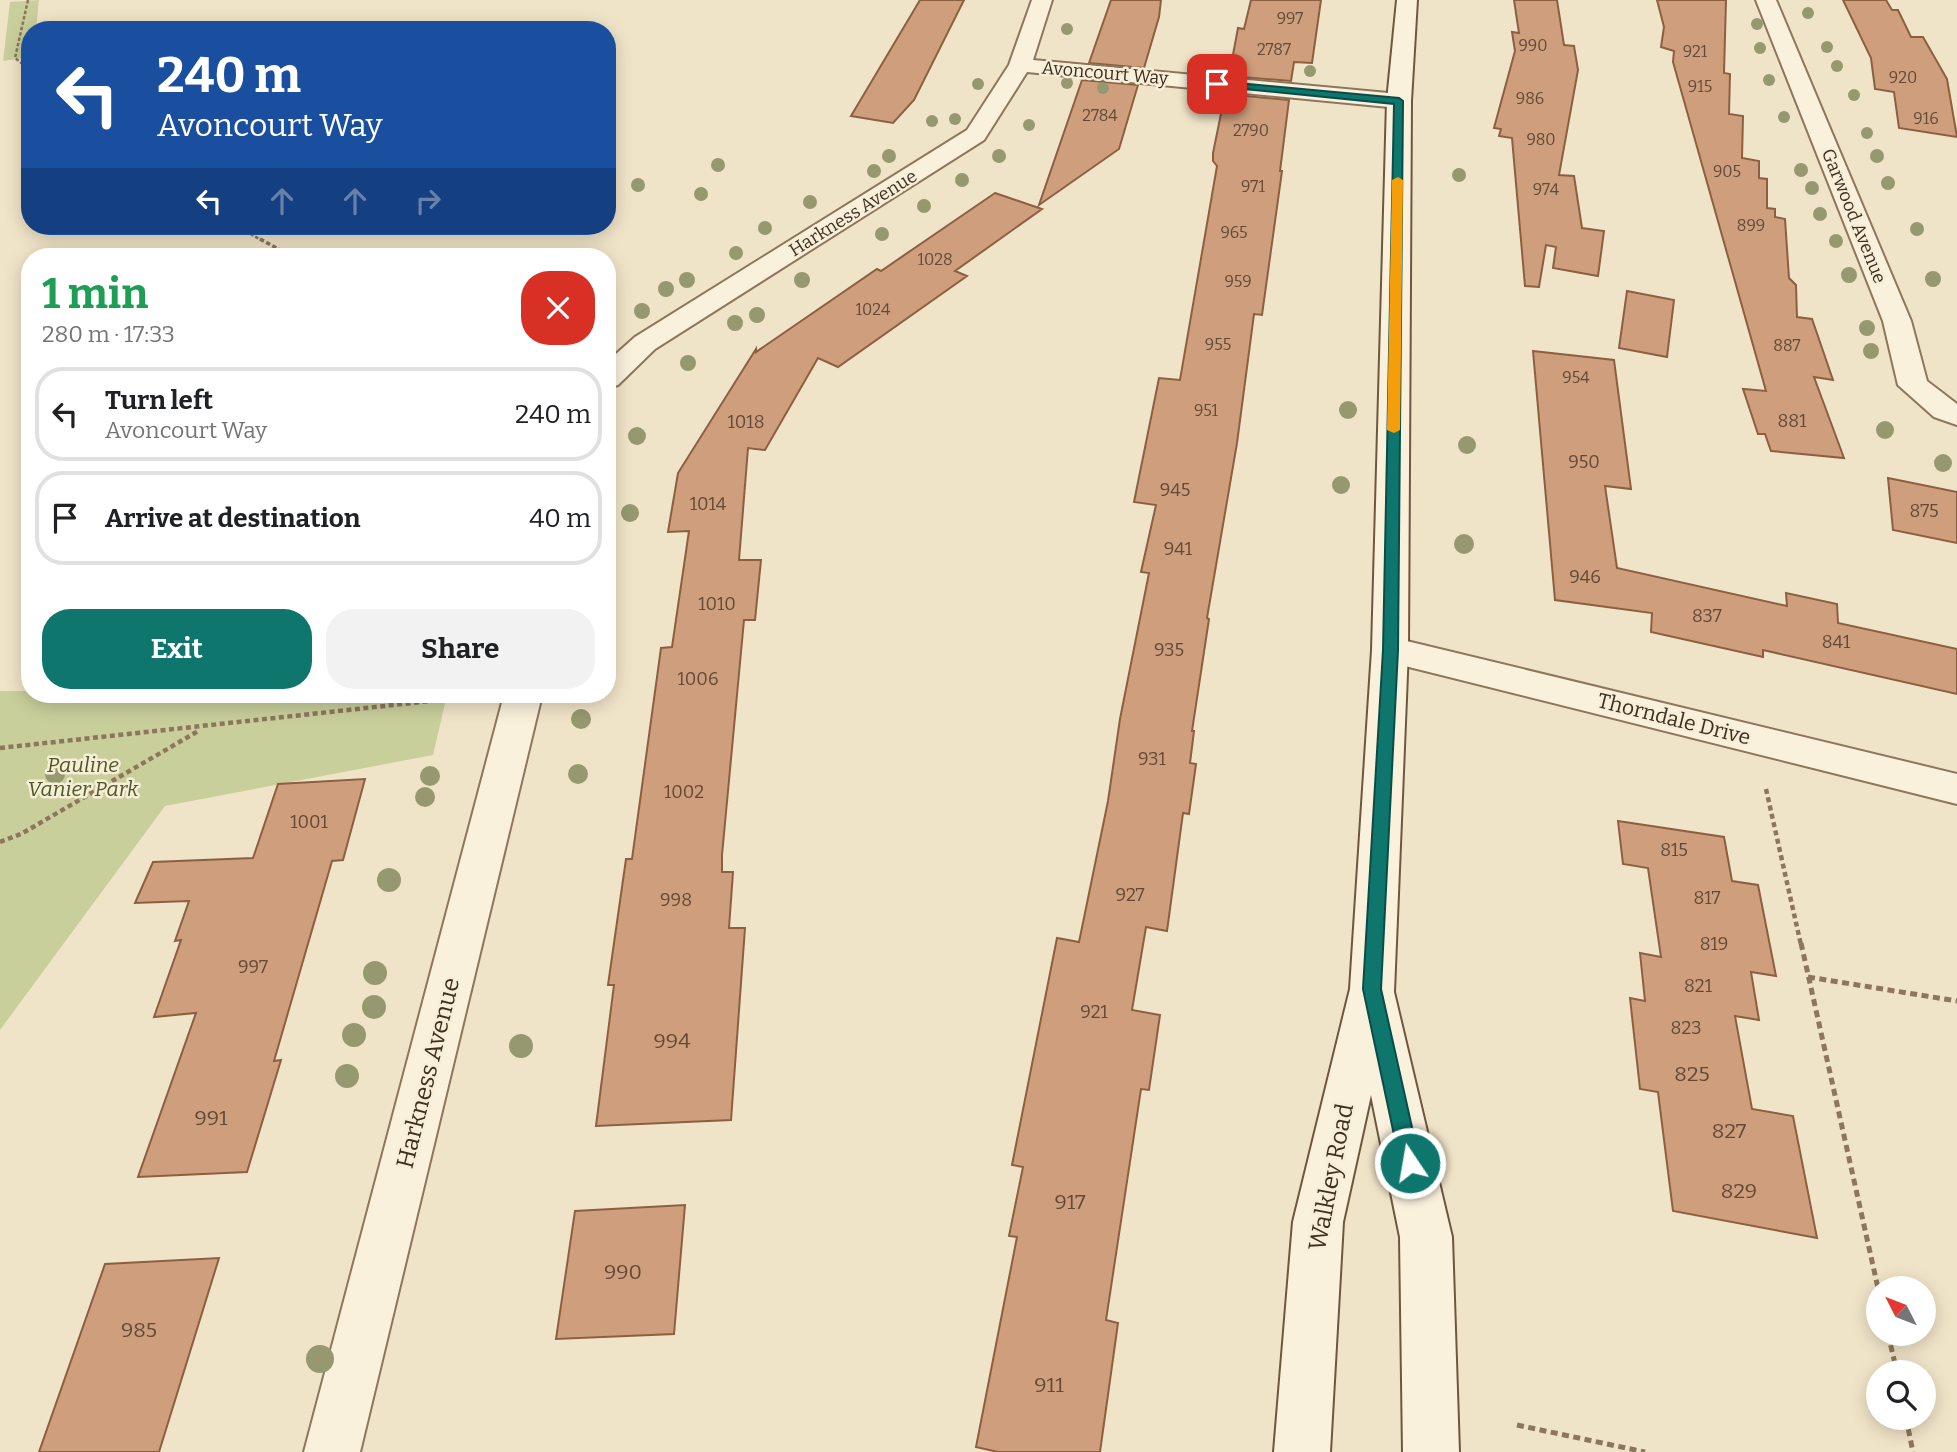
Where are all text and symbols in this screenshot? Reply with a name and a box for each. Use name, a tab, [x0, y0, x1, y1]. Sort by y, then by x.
house number: 997	[1277, 9, 1303, 28]
house number: 990	[1518, 36, 1548, 55]
house number: 2787	[1257, 40, 1291, 59]
house number: 921	[1683, 42, 1708, 61]
text: 240 m	[157, 46, 301, 105]
icon: left	[42, 49, 133, 140]
pin	[1187, 54, 1247, 114]
street label: Avoncourt Way	[1041, 57, 1170, 90]
icon: arrive	[1198, 65, 1236, 103]
house number: 920	[1889, 68, 1917, 87]
house number: 915	[1688, 77, 1712, 96]
house number: 986	[1516, 89, 1544, 108]
text: Avoncourt Way	[157, 106, 383, 144]
house number: 2784	[1082, 106, 1118, 125]
house number: 916	[1913, 109, 1939, 128]
house number: 2790	[1233, 121, 1269, 140]
house number: 980	[1526, 130, 1556, 149]
street label: Garwood Avenue	[1817, 145, 1891, 287]
house number: 905	[1713, 162, 1741, 181]
street label: Harkness Avenue	[785, 165, 921, 261]
house number: 971	[1241, 177, 1265, 196]
house number: 974	[1533, 180, 1560, 199]
icon: left	[190, 182, 228, 220]
icon: ahead	[263, 182, 301, 220]
icon: ahead	[336, 182, 374, 220]
icon: right	[409, 182, 447, 220]
house number: 899	[1737, 216, 1765, 235]
house number: 965	[1220, 223, 1248, 242]
house number: 1028	[917, 250, 953, 269]
text: 1 min	[42, 269, 148, 319]
button: close	[521, 271, 595, 345]
house number: 959	[1224, 272, 1252, 291]
house number: 1024	[856, 300, 891, 319]
text: 280 m · 17:33	[42, 320, 175, 348]
house number: 955	[1205, 335, 1231, 354]
house number: 887	[1773, 336, 1801, 355]
house number: 954	[1562, 368, 1590, 387]
text: Turn left	[105, 385, 213, 416]
icon: left	[46, 395, 84, 433]
text: 240 m	[515, 399, 591, 430]
house number: 951	[1194, 401, 1219, 420]
house number: 881	[1778, 410, 1807, 432]
house number: 1018	[728, 411, 764, 433]
text: Avoncourt Way	[105, 416, 267, 444]
house number: 950	[1568, 451, 1600, 473]
house number: 945	[1160, 479, 1190, 501]
house number: 1014	[690, 493, 727, 515]
icon: arrive	[46, 499, 84, 537]
house number: 875	[1909, 500, 1939, 522]
text: Arrive at destination	[105, 503, 360, 534]
text: 40 m	[529, 503, 591, 534]
house number: 941	[1164, 538, 1193, 560]
house number: 946	[1569, 566, 1601, 588]
house number: 1010	[698, 593, 736, 615]
house number: 837	[1692, 605, 1722, 627]
button: Exit	[42, 609, 312, 689]
button: Share	[326, 609, 595, 689]
house number: 841	[1822, 631, 1851, 653]
house number: 935	[1154, 639, 1184, 661]
house number: 1006	[678, 668, 718, 690]
street label: Thorndale Drive	[1595, 687, 1753, 751]
house number: 931	[1138, 748, 1167, 770]
park label: Pauline Vanier Park	[28, 752, 139, 802]
house number: 1002	[664, 781, 704, 803]
house number: 1001	[290, 811, 329, 833]
house number: 815	[1660, 839, 1688, 861]
house number: 927	[1115, 884, 1145, 906]
house number: 817	[1694, 887, 1720, 909]
house number: 998	[660, 889, 692, 911]
house number: 819	[1700, 933, 1728, 955]
house number: 997	[238, 956, 268, 978]
street label: Harkness Avenue	[391, 975, 465, 1171]
house number: 821	[1684, 975, 1713, 997]
house number: 921	[1080, 1001, 1109, 1023]
house number: 823	[1671, 1017, 1701, 1039]
house number: 994	[654, 1028, 690, 1054]
house number: 825	[1674, 1061, 1710, 1087]
street label: Walkley Road	[1303, 1101, 1359, 1253]
house number: 991	[194, 1105, 228, 1131]
house number: 827	[1712, 1118, 1747, 1144]
position arrow	[1373, 1126, 1447, 1200]
house number: 829	[1721, 1178, 1757, 1204]
house number: 917	[1054, 1189, 1086, 1215]
house number: 990	[604, 1259, 642, 1285]
north arrow	[1866, 1276, 1936, 1346]
map controls	[1866, 1276, 1936, 1430]
house number: 985	[121, 1317, 157, 1343]
button: search	[1866, 1360, 1936, 1430]
house number: 911	[1034, 1372, 1064, 1398]

